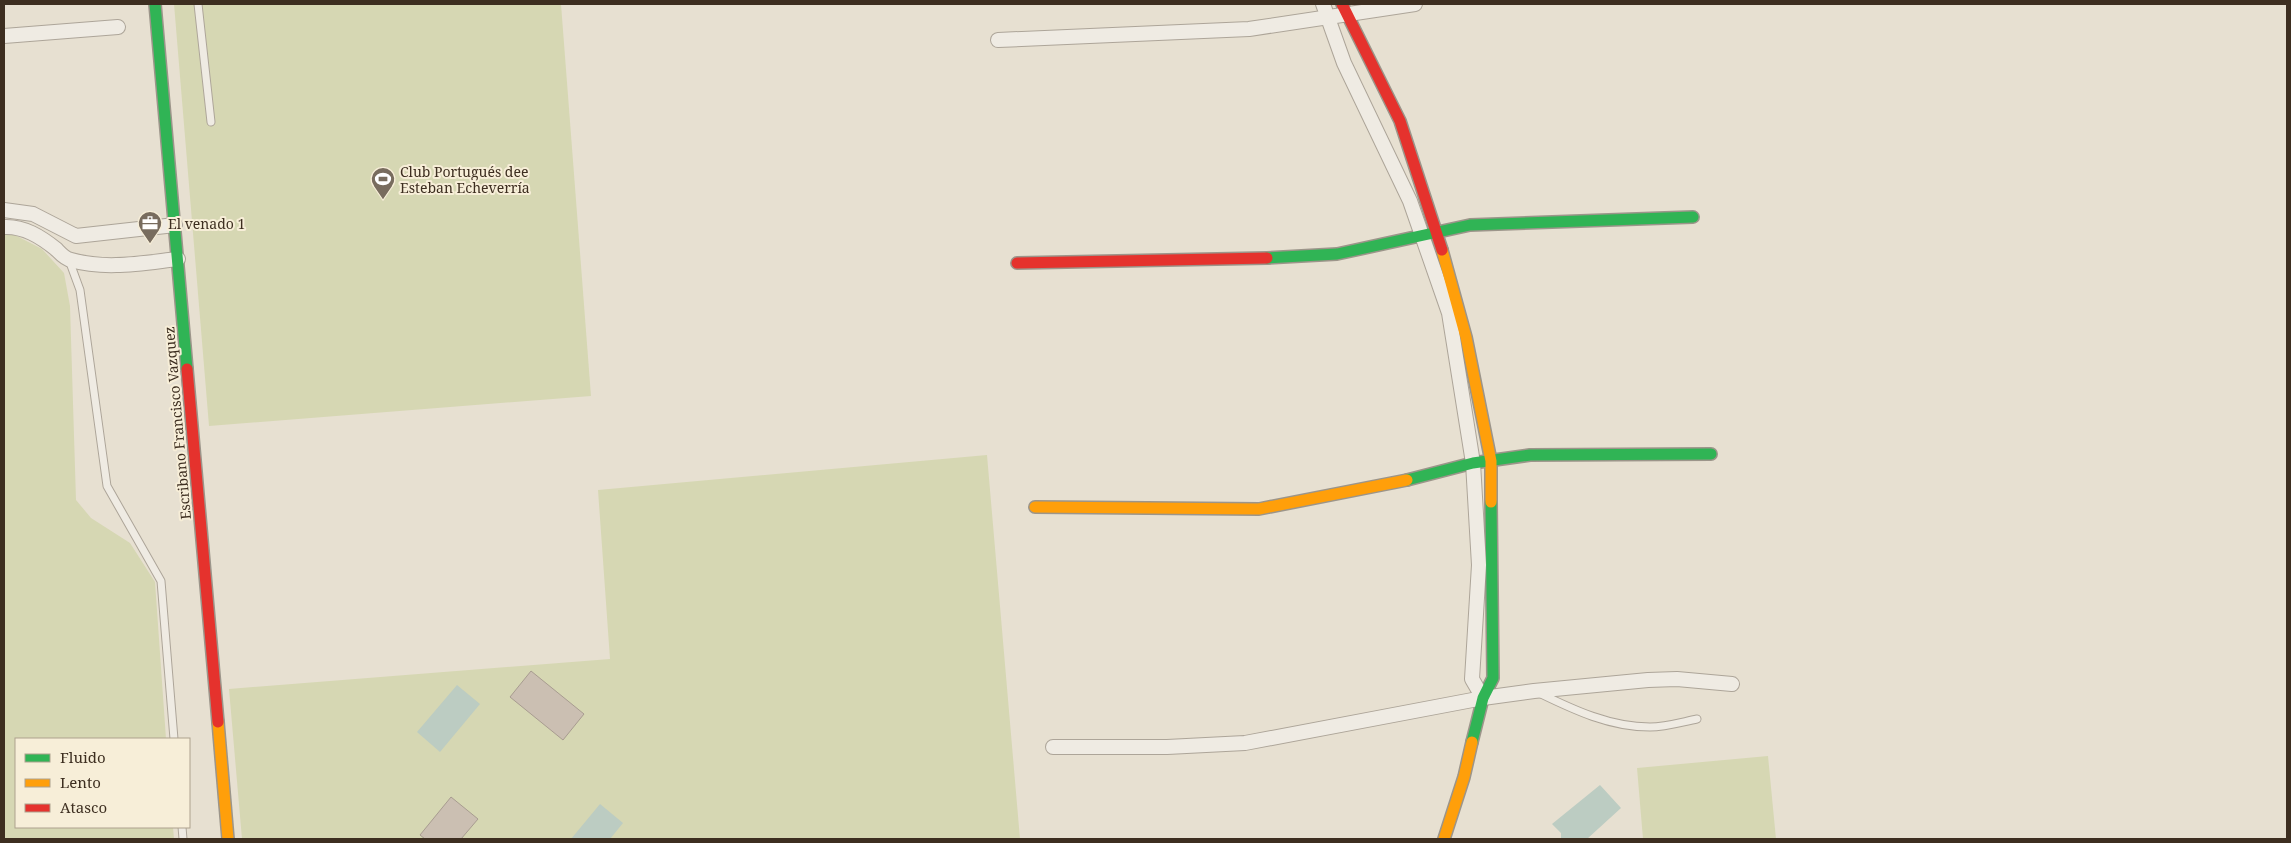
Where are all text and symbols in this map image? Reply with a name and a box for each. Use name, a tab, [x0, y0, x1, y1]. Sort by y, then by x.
place label: Club Portugués dee Esteban Echeverría	[400, 162, 530, 197]
sports icon: Club Portugués dee Esteban Echeverría	[370, 166, 396, 200]
office icon: El venado 1	[137, 210, 163, 244]
place label: El venado 1	[168, 214, 245, 233]
street label: Escribano Francisco Vazquez	[159, 326, 195, 520]
legend	[15, 738, 190, 828]
text: Fluido	[60, 747, 106, 767]
text: Lento	[60, 772, 101, 792]
text: Atasco	[60, 797, 107, 817]

